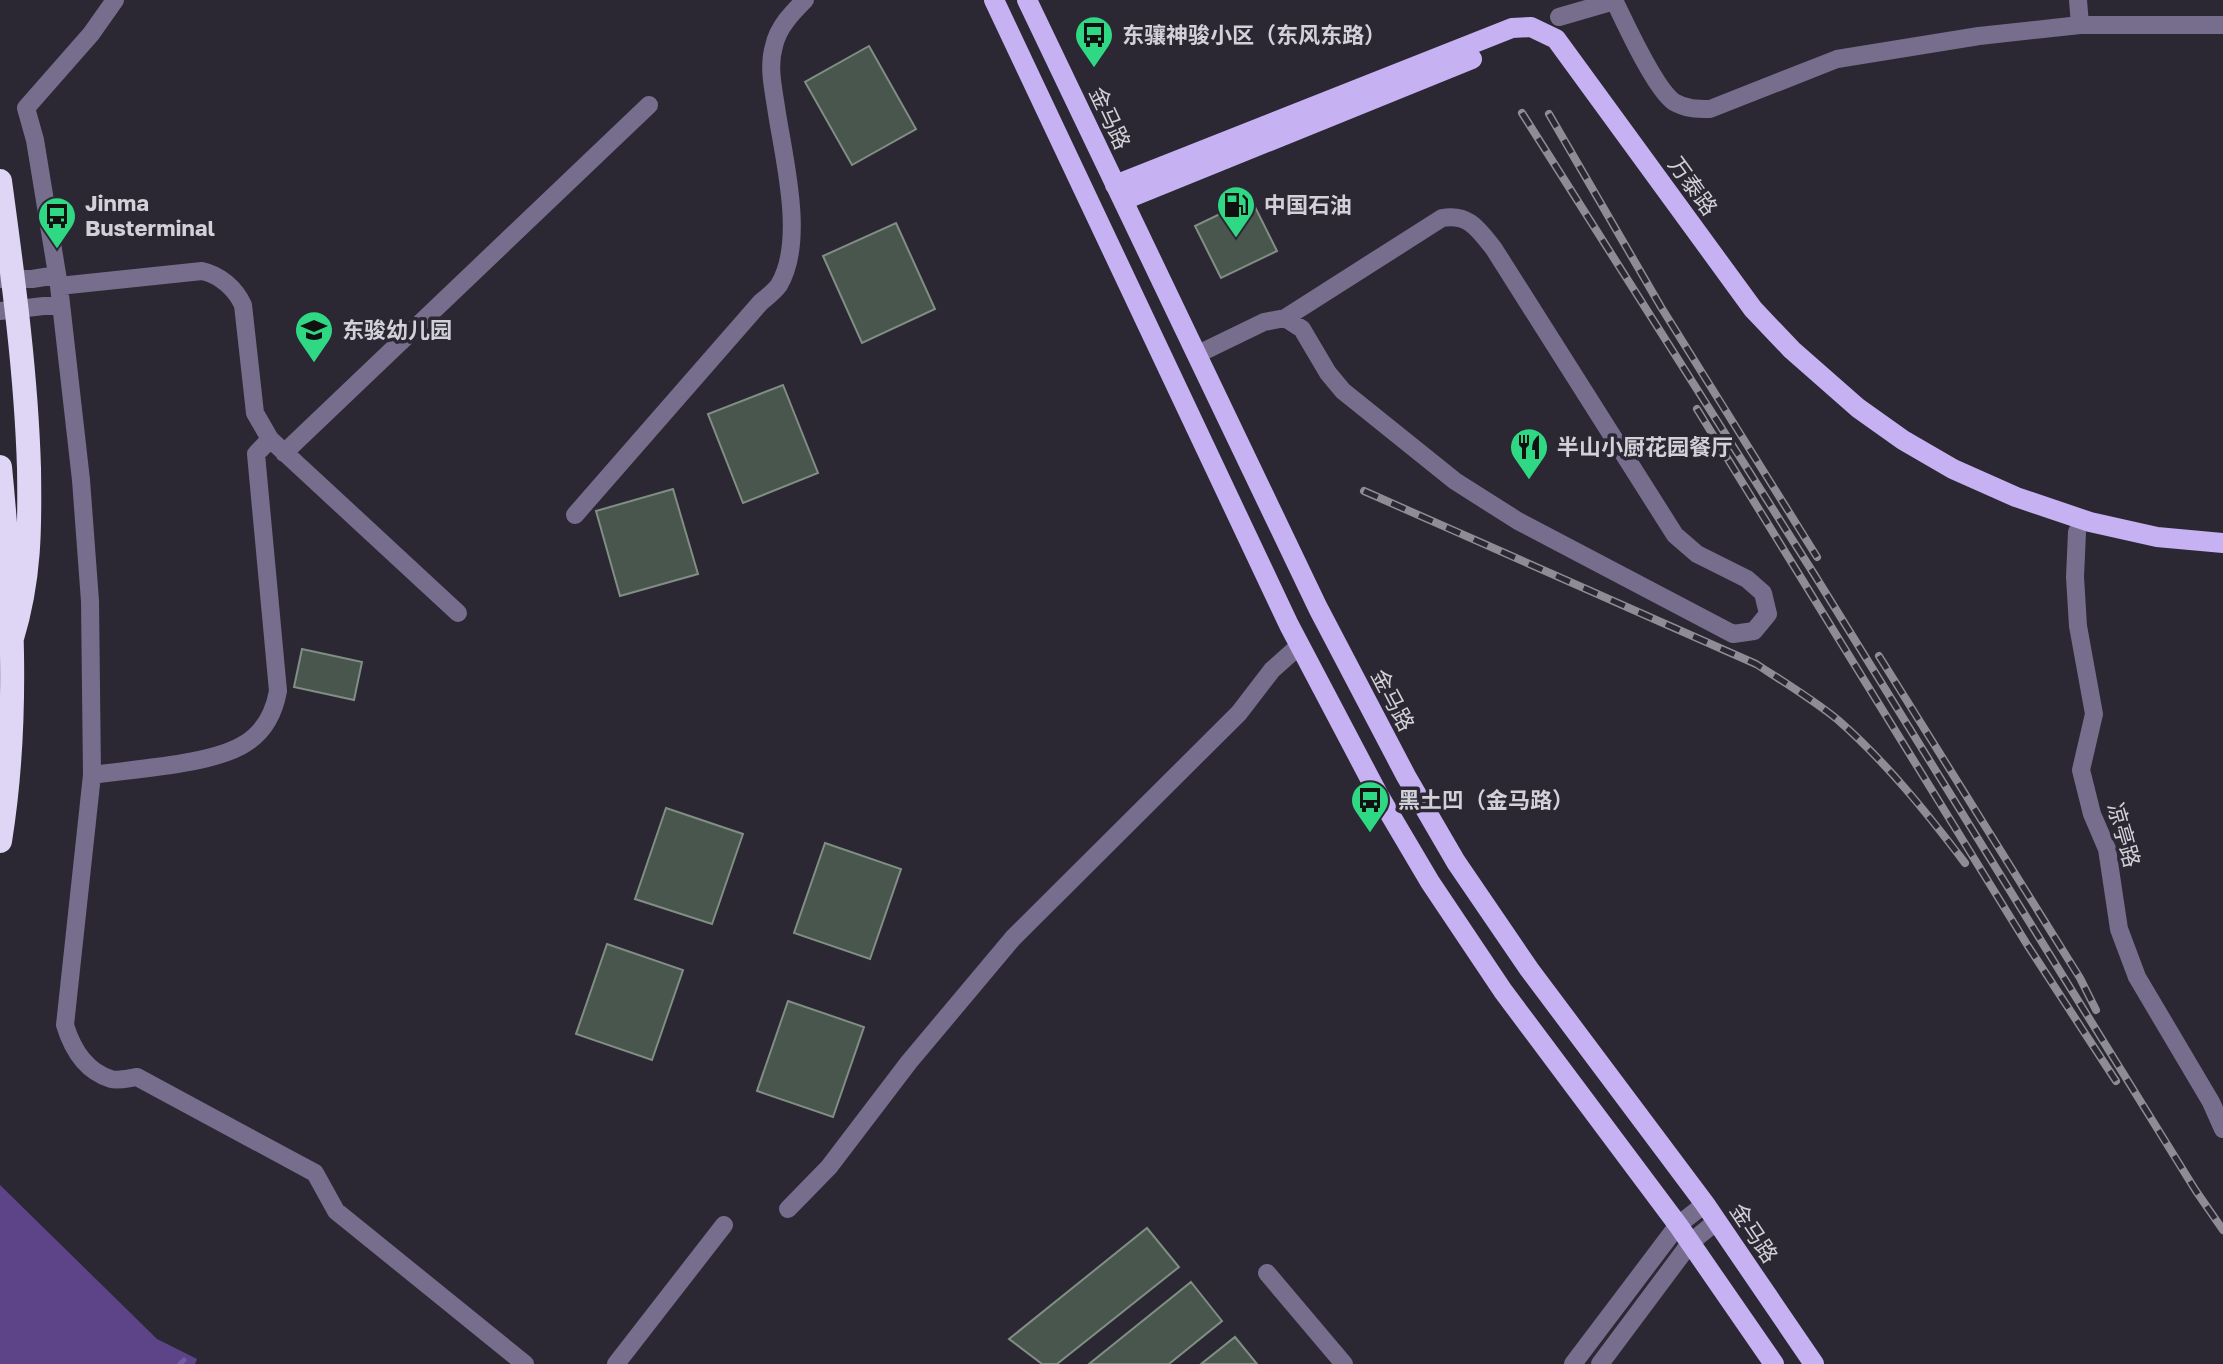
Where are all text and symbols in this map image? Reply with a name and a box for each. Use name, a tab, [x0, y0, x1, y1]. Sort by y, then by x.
bus stop icon: 东骧神骏小区（东风东路）	[1073, 14, 1115, 69]
place label: 东骧神骏小区（东风东路）	[1122, 21, 1386, 48]
street label: 金马路	[1084, 82, 1137, 153]
street label: 万泰路	[1663, 151, 1724, 220]
fuel station icon: 中国石油	[1215, 184, 1257, 239]
place label: Jinma Busterminal	[85, 189, 215, 241]
place label: 中国石油	[1264, 191, 1352, 218]
bus stop icon: Jinma Busterminal	[36, 195, 78, 250]
school or university icon: 东骏幼儿园	[293, 309, 335, 364]
place label: 东骏幼儿园	[342, 316, 452, 343]
restaurant icon: 半山小厨花园餐厅	[1508, 426, 1550, 481]
place label: 半山小厨花园餐厅	[1557, 433, 1733, 460]
street label: 金马路	[1366, 664, 1421, 735]
bus stop icon: 黑土凹（金马路）	[1349, 779, 1391, 834]
place label: 黑土凹（金马路）	[1398, 786, 1574, 813]
street label: 凉亭路	[2102, 799, 2147, 870]
street label: 金马路	[1725, 1198, 1784, 1268]

